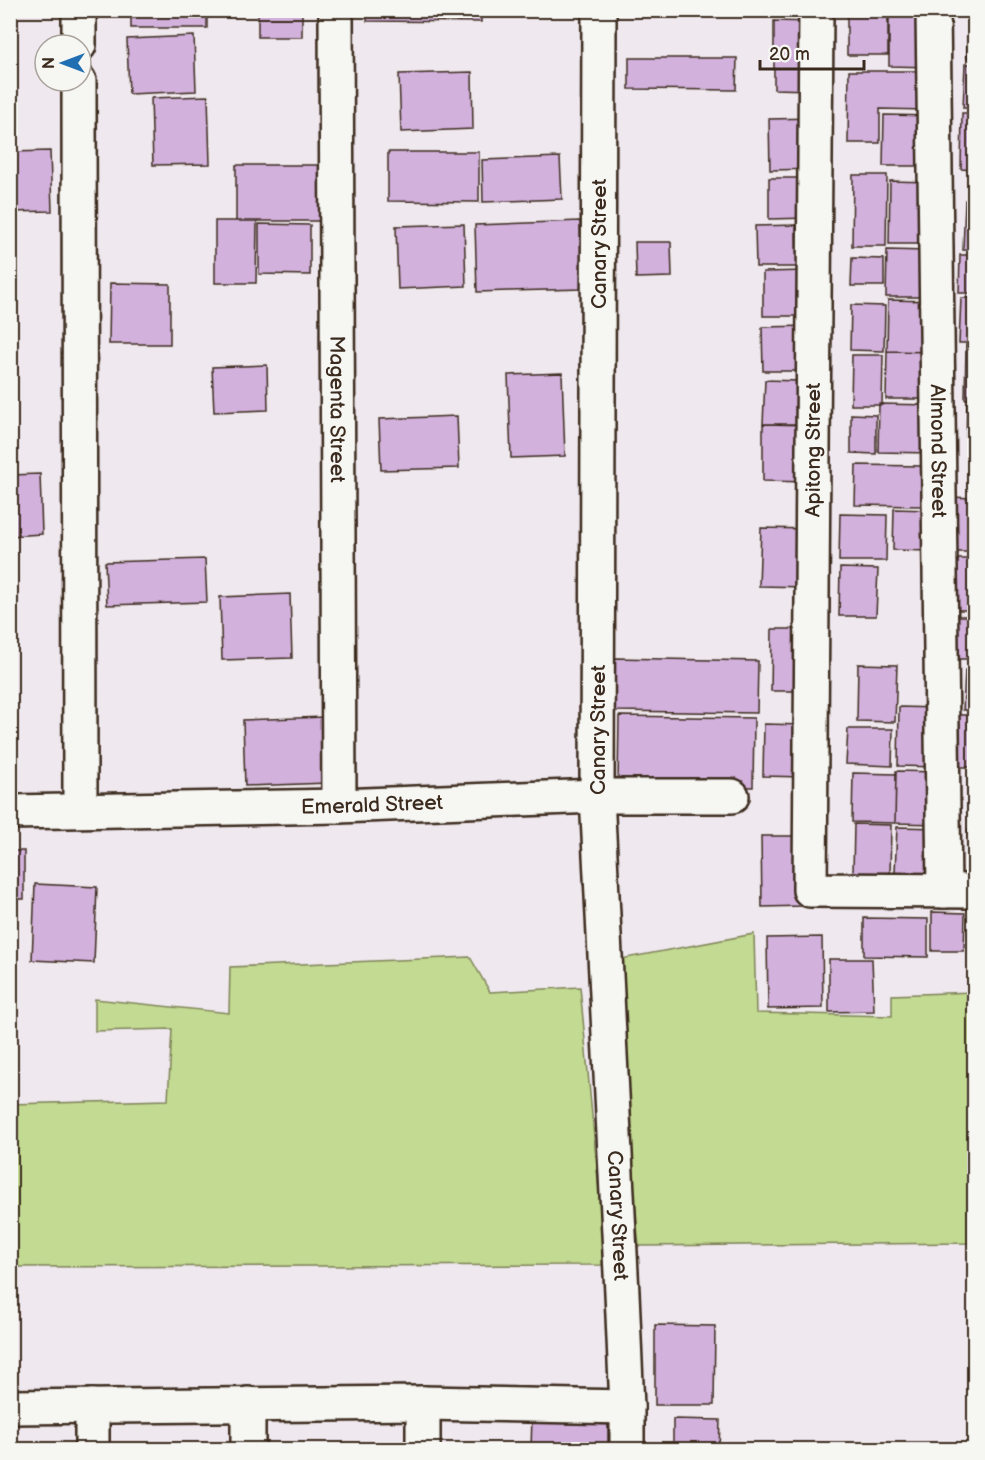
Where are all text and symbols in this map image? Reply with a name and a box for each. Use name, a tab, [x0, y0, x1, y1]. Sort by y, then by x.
north arrow	[33, 33, 93, 93]
scale bar	[760, 33, 864, 71]
text: 20 m	[769, 44, 810, 65]
text: N	[40, 57, 59, 69]
street label: Canary Street	[587, 178, 612, 309]
street label: Magenta Street	[325, 335, 350, 483]
street label: Apitong Street	[801, 382, 826, 517]
street label: Almond Street	[925, 384, 952, 519]
street label: Canary Street	[586, 664, 611, 795]
street label: Emerald Street	[301, 789, 444, 819]
street label: Canary Street	[602, 1150, 634, 1282]

